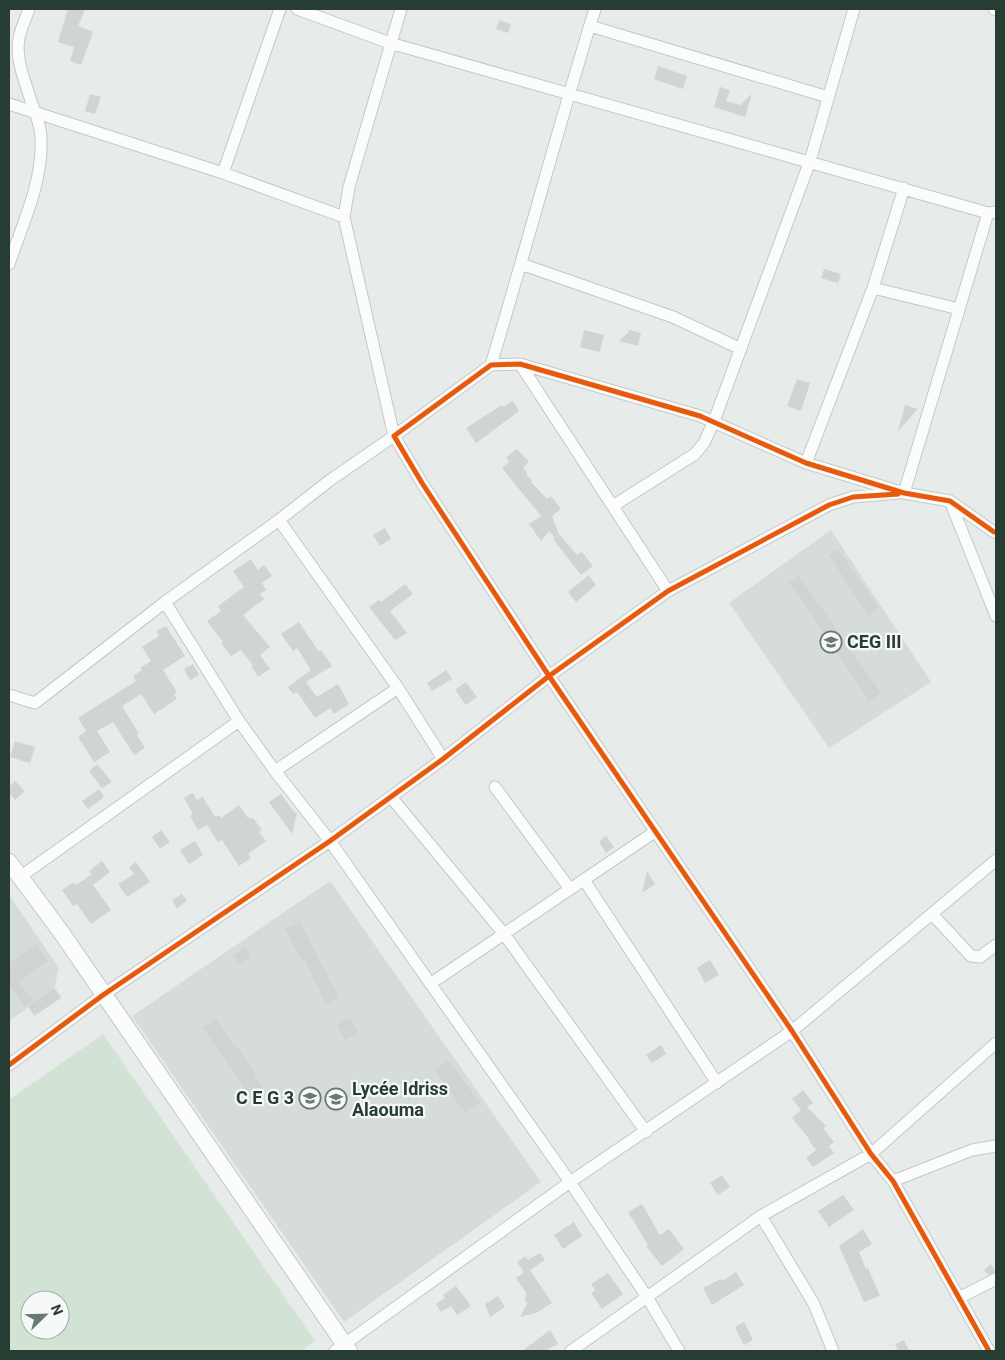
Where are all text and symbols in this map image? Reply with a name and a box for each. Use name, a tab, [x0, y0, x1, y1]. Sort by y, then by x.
school or university icon: CEG III	[819, 630, 843, 654]
place label: CEG III	[847, 631, 901, 652]
place label: Lycée Idriss Alaouma	[352, 1078, 448, 1120]
school or university icon: C E G 3	[298, 1086, 322, 1110]
place label: C E G 3	[236, 1087, 294, 1108]
school or university icon: Lycée Idriss Alaouma	[324, 1087, 348, 1111]
north arrow	[20, 1290, 70, 1340]
text: N	[48, 1302, 66, 1318]

